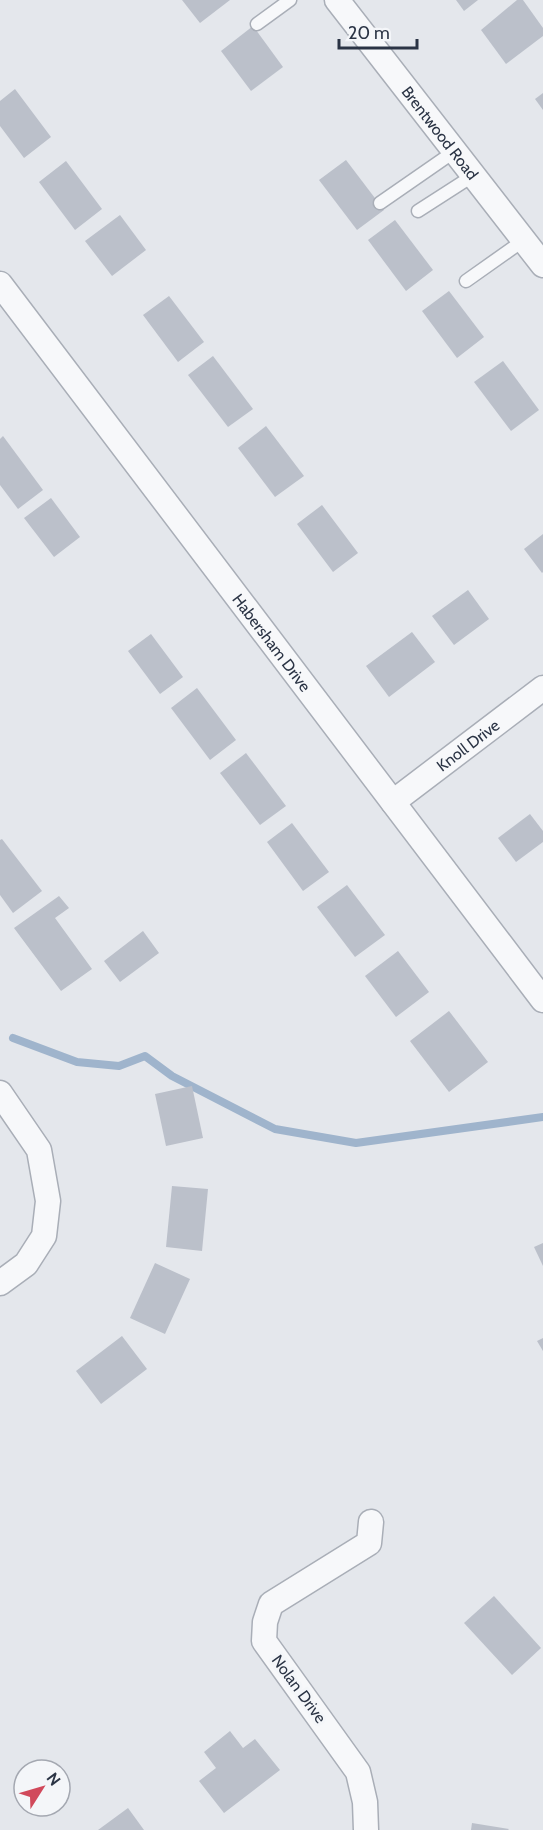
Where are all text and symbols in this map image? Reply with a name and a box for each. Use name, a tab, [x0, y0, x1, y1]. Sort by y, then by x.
scale bar	[339, 12, 417, 50]
text: 20 m	[348, 22, 390, 44]
street label: Brentwood Road	[398, 82, 482, 183]
street label: Habersham Drive	[229, 590, 315, 695]
street label: Knoll Drive	[433, 715, 503, 775]
street label: Nolan Drive	[268, 1651, 330, 1727]
north arrow	[12, 1758, 72, 1818]
text: N	[43, 1769, 65, 1790]

